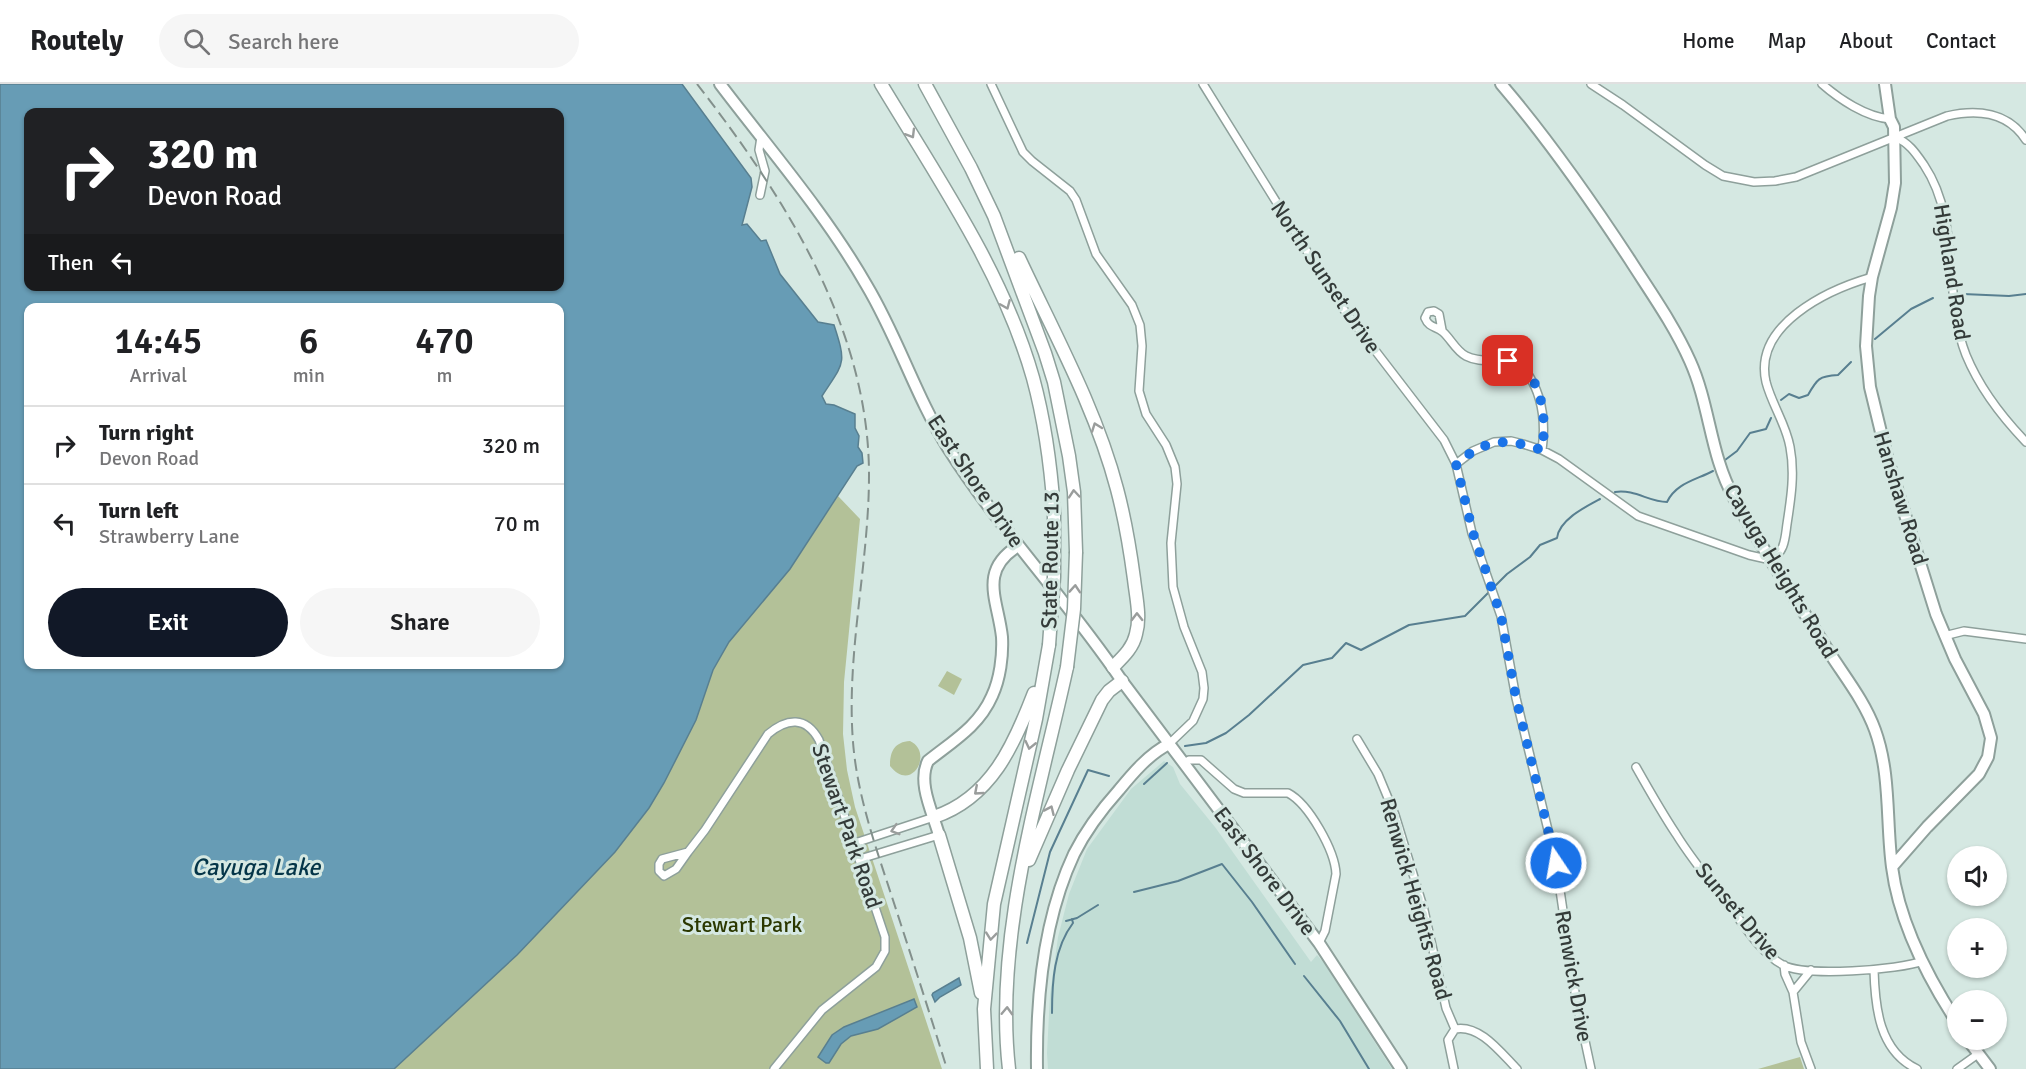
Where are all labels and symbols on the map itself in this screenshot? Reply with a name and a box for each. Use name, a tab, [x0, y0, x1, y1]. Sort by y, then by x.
one-way arrow	[904, 128, 916, 138]
street label: North Sunset Drive	[1265, 196, 1387, 358]
street label: Highland Road	[1928, 202, 1976, 342]
one-way arrow	[999, 298, 1011, 309]
pin	[1482, 335, 1533, 386]
street label: East Shore Drive	[922, 410, 1030, 552]
one-way arrow	[1091, 422, 1103, 433]
street label: Hanshaw Road	[1868, 428, 1934, 568]
street label: Cayuga Heights Road	[1718, 479, 1844, 663]
one-way arrow	[1068, 489, 1081, 498]
street label: State Route 13	[1035, 491, 1065, 629]
one-way arrow	[1068, 584, 1081, 593]
one-way arrow	[1131, 612, 1143, 621]
street label: Stewart Park Road	[806, 740, 888, 912]
one-way arrow	[1024, 740, 1037, 750]
one-way arrow	[974, 784, 985, 795]
street label: Renwick Heights Road	[1374, 795, 1458, 1003]
street label: East Shore Drive	[1208, 801, 1322, 941]
one-way arrow	[1043, 805, 1055, 816]
one-way arrow	[890, 823, 901, 835]
position arrow	[1524, 831, 1588, 895]
water label: Cayuga Lake	[192, 852, 321, 882]
street label: Sunset Drive	[1690, 857, 1786, 965]
street label: Renwick Drive	[1549, 908, 1599, 1044]
park label: Stewart Park	[682, 911, 802, 938]
one-way arrow	[985, 931, 997, 941]
one-way arrow	[1001, 1006, 1013, 1015]

